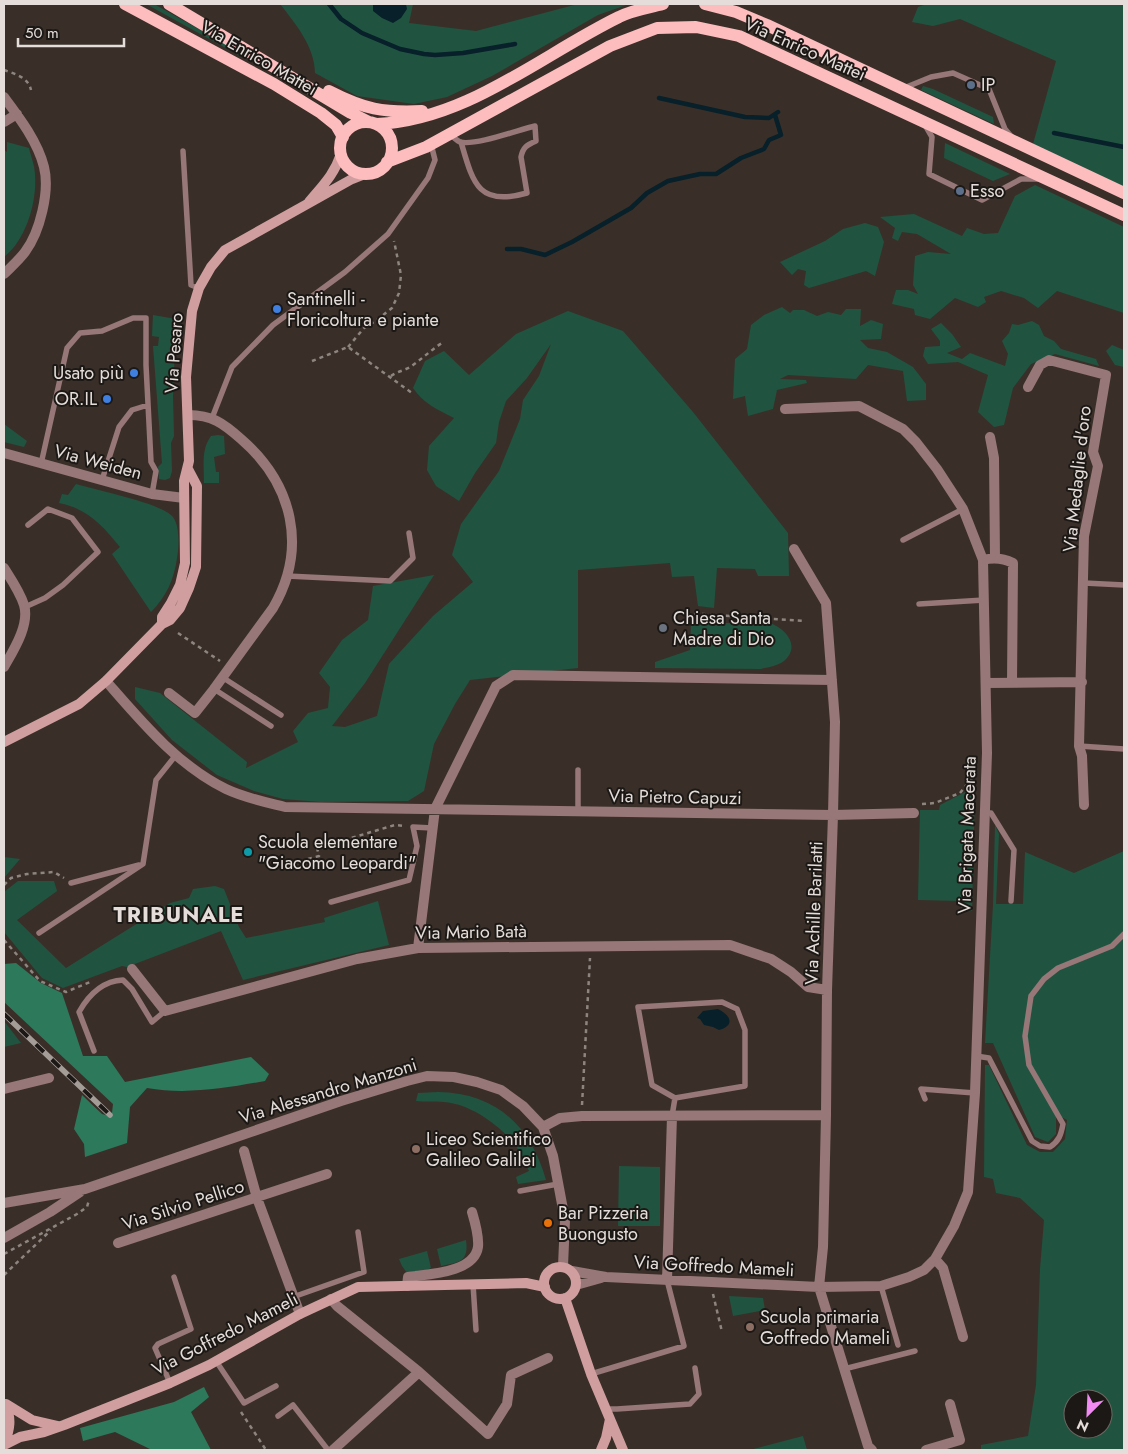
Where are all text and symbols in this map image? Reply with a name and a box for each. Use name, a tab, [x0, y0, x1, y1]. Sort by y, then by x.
street label: Via Enrico Mattei	[740, 11, 870, 87]
street label: Via Enrico Mattei	[196, 14, 322, 102]
scale bar	[18, 15, 124, 47]
text: 50 m	[25, 22, 59, 44]
place label: IP	[981, 72, 995, 98]
marker: IP	[965, 79, 977, 91]
place label: Esso	[970, 178, 1004, 204]
marker: Esso	[954, 185, 966, 197]
place label: Santinelli - Floricoltura e piante	[287, 286, 439, 333]
marker: Santinelli - Floricoltura e piante	[271, 303, 283, 315]
street label: Via Pesaro	[158, 312, 190, 394]
place label: Usato più	[53, 360, 124, 386]
marker: Usato più	[128, 367, 140, 379]
place label: OR.IL	[55, 386, 97, 412]
marker: OR.IL	[101, 393, 113, 405]
street label: Via Medaglie d'oro	[1056, 404, 1098, 554]
street label: Via Weiden	[51, 438, 145, 486]
place label: Chiesa Santa Madre di Dio	[673, 605, 774, 652]
marker: Chiesa Santa Madre di Dio	[657, 622, 669, 634]
street label: Via Brigata Macerata	[951, 756, 983, 914]
street label: Via Pietro Capuzi	[608, 783, 742, 811]
place label: Scuola elementare "Giacomo Leopardi"	[258, 829, 416, 876]
street label: Via Achille Barilatti	[798, 841, 830, 985]
marker: Scuola elementare "Giacomo Leopardi"	[242, 846, 254, 858]
district label: TRIBUNALE	[113, 898, 245, 930]
street label: Via Mario Batà	[415, 918, 527, 946]
street label: Via Alessandro Manzoni	[236, 1052, 420, 1130]
place label: Liceo Scientifico Galileo Galilei	[426, 1126, 551, 1173]
marker: Liceo Scientifico Galileo Galilei	[410, 1143, 422, 1155]
street label: Via Silvio Pellico	[119, 1173, 248, 1237]
place label: Bar Pizzeria Buongusto	[558, 1200, 648, 1247]
marker: Bar Pizzeria Buongusto	[542, 1217, 554, 1229]
street label: Via Goffredo Mameli	[633, 1249, 795, 1283]
street label: Via Goffredo Mameli	[147, 1286, 303, 1382]
place label: Scuola primaria Goffredo Mameli	[760, 1304, 890, 1351]
marker: Scuola primaria Goffredo Mameli	[744, 1321, 756, 1333]
north arrow	[1063, 1389, 1113, 1439]
text: N	[1074, 1414, 1092, 1437]

